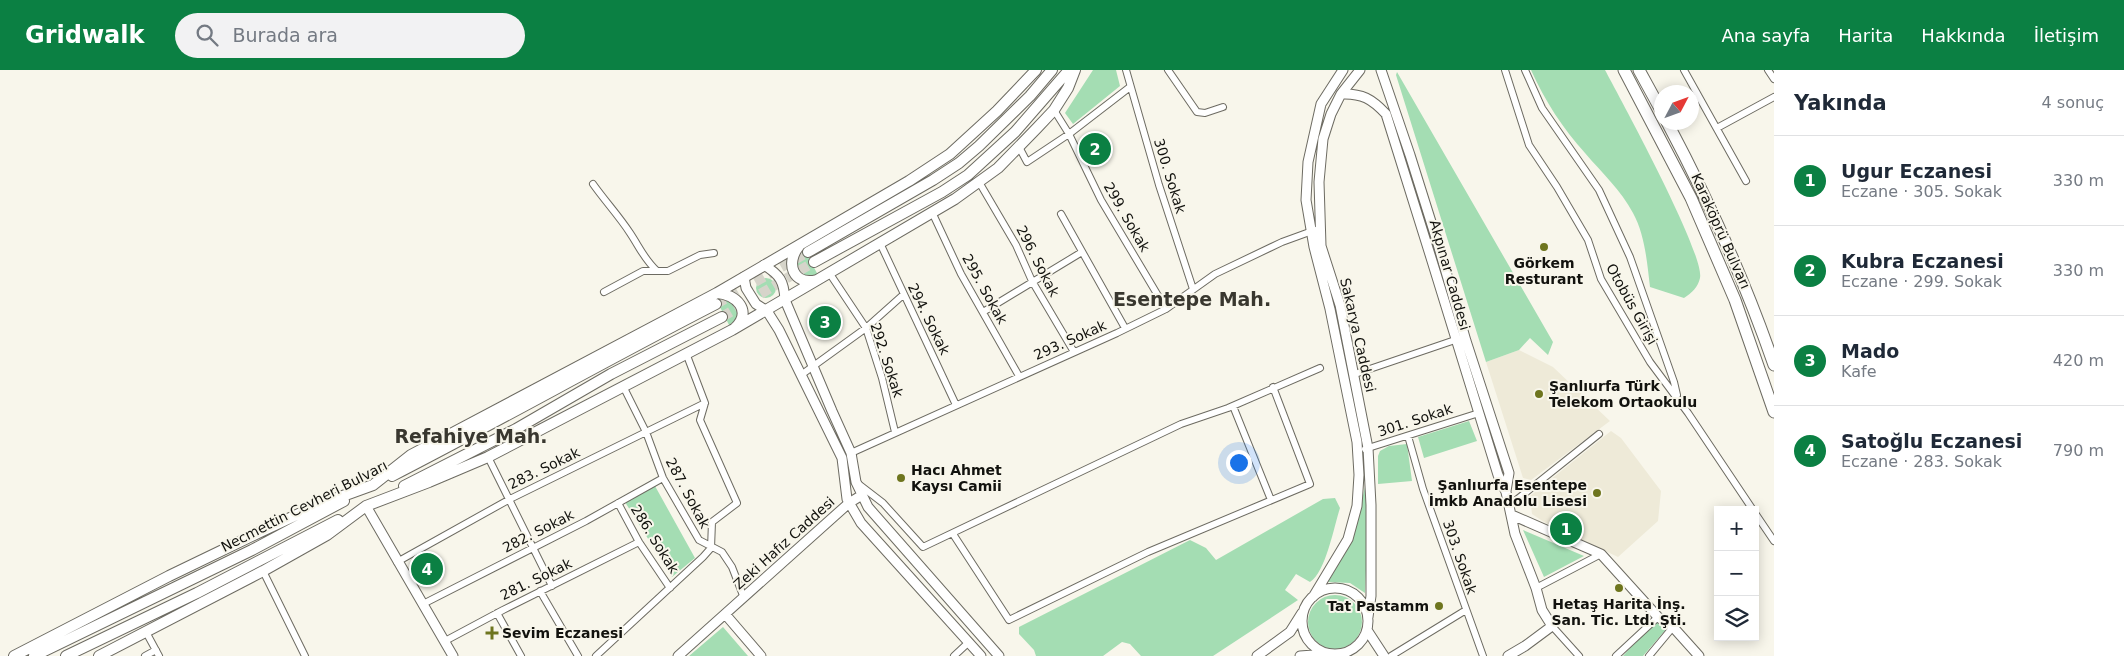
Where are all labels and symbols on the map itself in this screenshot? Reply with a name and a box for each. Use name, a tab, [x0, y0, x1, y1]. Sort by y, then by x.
north arrow	[1654, 85, 1699, 130]
pin: 2	[1079, 130, 1111, 168]
street label: 300. Sokak	[1151, 137, 1189, 216]
street label: Karaköprü Bulvarı	[1688, 171, 1754, 291]
street label: 299. Sokak	[1101, 179, 1154, 255]
street label: Akpınar Caddesi	[1427, 218, 1473, 332]
street label: 296. Sokak	[1013, 223, 1063, 300]
marker: Görkem Resturant	[1538, 241, 1550, 253]
street label: 295. Sokak	[959, 251, 1011, 328]
place label: Görkem Resturant	[1505, 255, 1583, 287]
street label: Otobüs Girişi	[1603, 261, 1661, 347]
street label: Sakarya Caddesi	[1337, 276, 1379, 394]
street label: 294. Sokak	[905, 281, 954, 358]
district label: Esentepe Mah.	[1113, 288, 1271, 310]
pin: 3	[809, 303, 841, 341]
street label: 293. Sokak	[1031, 317, 1110, 363]
street label: 292. Sokak	[867, 321, 907, 400]
place label: Şanlıurfa Türk Telekom Ortaokulu	[1549, 378, 1697, 410]
marker: Şanlıurfa Türk Telekom Ortaokulu	[1533, 388, 1545, 400]
street label: 301. Sokak	[1376, 400, 1455, 440]
district label: Refahiye Mah.	[394, 425, 548, 447]
street label: 283. Sokak	[506, 443, 583, 492]
your location	[1226, 450, 1252, 476]
street label: 287. Sokak	[663, 455, 714, 532]
street label: Necmettin Cevheri Bulvarı	[218, 457, 390, 555]
place label: Hacı Ahmet Kaysı Camii	[911, 462, 1002, 494]
marker: Hacı Ahmet Kaysı Camii	[895, 472, 907, 484]
place label: Şanlıurfa Esentepe İmkb Anadolu Lisesi	[1429, 477, 1587, 509]
marker: Şanlıurfa Esentepe İmkb Anadolu Lisesi	[1591, 487, 1603, 499]
street label: Zeki Hafız Caddesi	[730, 493, 838, 593]
street label: 286. Sokak	[628, 502, 683, 577]
street label: 282. Sokak	[500, 506, 577, 556]
pin: 1	[1550, 510, 1582, 548]
street label: 303. Sokak	[1440, 518, 1480, 597]
pin: 4	[411, 550, 443, 588]
street label: 281. Sokak	[498, 554, 575, 603]
marker: Hetaş Harita İnş. San. Tic. Ltd. Şti.	[1613, 582, 1625, 594]
place label: Hetaş Harita İnş. San. Tic. Ltd. Şti.	[1551, 596, 1687, 628]
place label: Tat Pastamm	[1327, 598, 1429, 614]
marker: Tat Pastamm	[1433, 600, 1445, 612]
place label: Sevim Eczanesi	[502, 625, 623, 641]
marker: Sevim Eczanesi	[486, 627, 498, 639]

